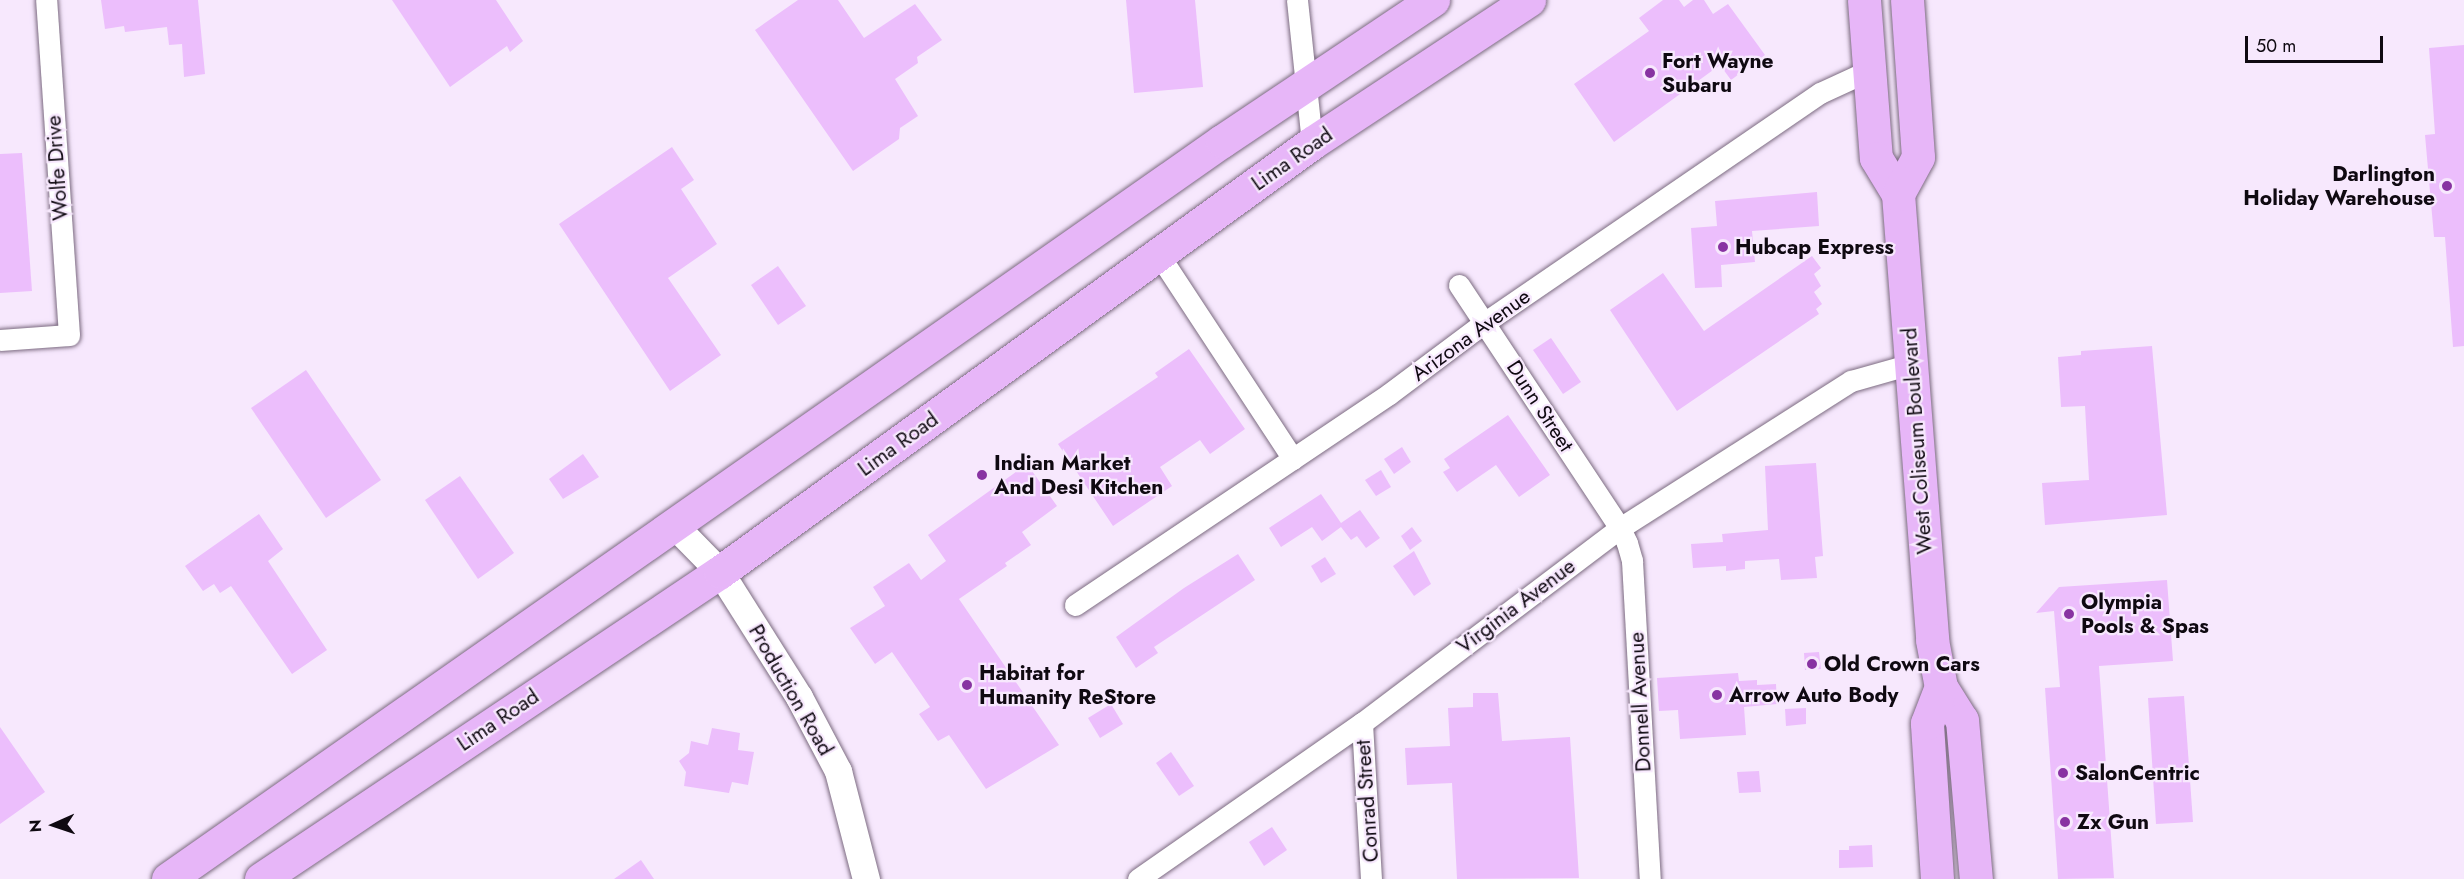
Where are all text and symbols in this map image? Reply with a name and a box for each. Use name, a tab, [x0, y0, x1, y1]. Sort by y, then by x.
scale bar	[2248, 24, 2386, 62]
text: 50 m	[2256, 33, 2296, 59]
place label: Fort Wayne Subaru	[1662, 48, 1774, 98]
marker: Fort Wayne Subaru	[1643, 66, 1657, 80]
street label: Wolfe Drive	[41, 115, 73, 221]
street label: Lima Road	[1247, 122, 1337, 196]
place label: Darlington Holiday Warehouse	[2243, 161, 2435, 211]
marker: Darlington Holiday Warehouse	[2440, 179, 2454, 193]
place label: Hubcap Express	[1735, 234, 1894, 260]
marker: Hubcap Express	[1716, 240, 1730, 254]
street label: Arizona Avenue	[1407, 284, 1535, 386]
street label: West Coliseum Boulevard	[1897, 327, 1937, 555]
street label: Dunn Street	[1501, 356, 1579, 456]
street label: Lima Road	[853, 406, 943, 482]
place label: Indian Market And Desi Kitchen	[994, 450, 1163, 500]
marker: Indian Market And Desi Kitchen	[975, 468, 989, 482]
street label: Virginia Avenue	[1452, 553, 1580, 659]
place label: Olympia Pools & Spas	[2081, 589, 2209, 639]
marker: Olympia Pools & Spas	[2062, 607, 2076, 621]
street label: Production Road	[743, 620, 839, 760]
street label: Donnell Avenue	[1624, 631, 1656, 773]
place label: Old Crown Cars	[1824, 651, 1980, 677]
marker: Old Crown Cars	[1805, 657, 1819, 671]
place label: Habitat for Humanity ReStore	[979, 660, 1156, 710]
marker: Habitat for Humanity ReStore	[960, 678, 974, 692]
place label: Arrow Auto Body	[1729, 682, 1898, 708]
street label: Lima Road	[452, 684, 544, 756]
marker: Arrow Auto Body	[1710, 688, 1724, 702]
street label: Conrad Street	[1350, 739, 1384, 863]
place label: SalonCentric	[2075, 760, 2200, 786]
marker: SalonCentric	[2056, 766, 2070, 780]
north arrow	[24, 795, 84, 855]
place label: Zx Gun	[2077, 809, 2149, 835]
marker: Zx Gun	[2058, 815, 2072, 829]
text: N	[24, 819, 47, 833]

